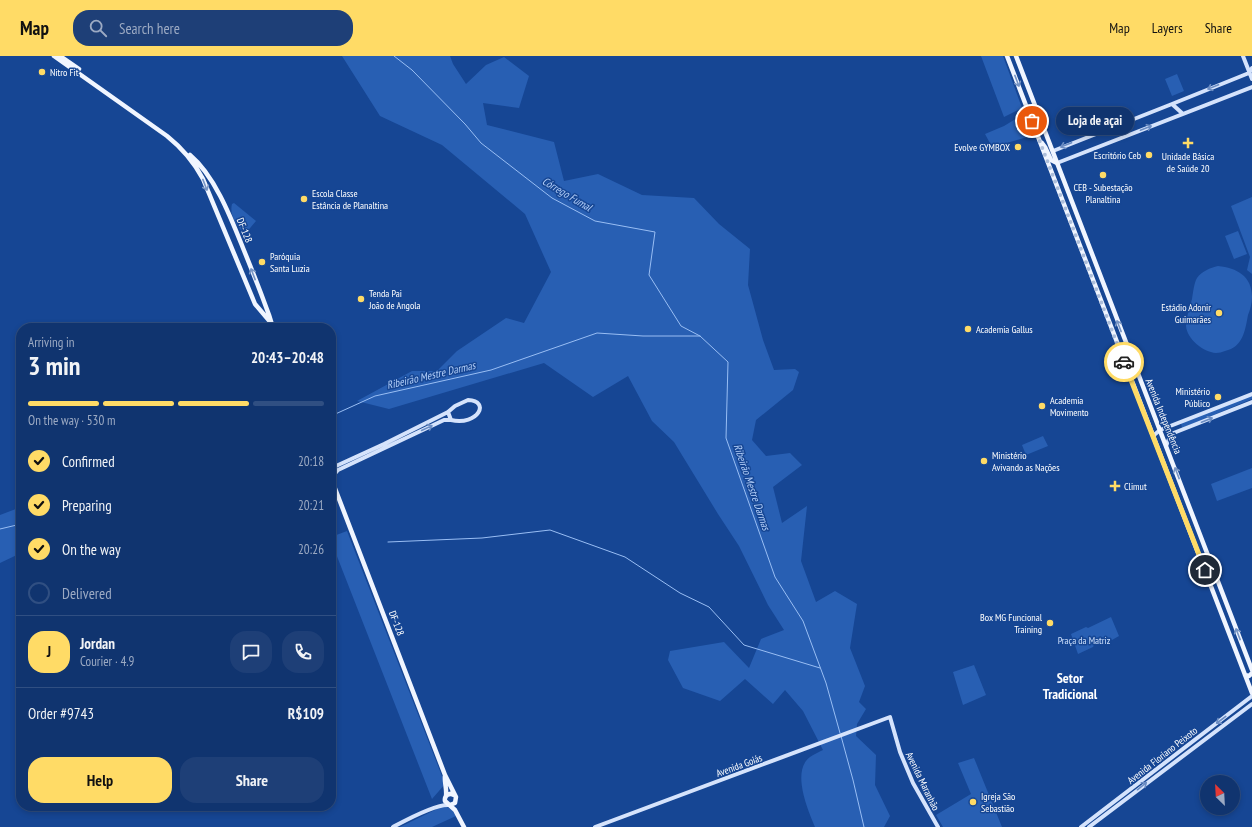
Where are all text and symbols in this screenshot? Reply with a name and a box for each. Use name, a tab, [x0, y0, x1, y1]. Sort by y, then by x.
search box	[73, 10, 353, 46]
text: Map	[20, 16, 49, 40]
icon: search	[87, 17, 109, 39]
text: Search here	[119, 19, 180, 38]
text: Map	[1109, 19, 1130, 37]
text: Layers	[1152, 19, 1183, 37]
text: Share	[1205, 19, 1232, 37]
place label: Nitro Fit	[50, 66, 79, 79]
marker: Nitro Fit	[37, 67, 47, 77]
one-way arrow	[1013, 75, 1021, 87]
one-way arrow	[1208, 84, 1220, 92]
pin	[1015, 104, 1049, 138]
callout: Loja de açai	[1056, 107, 1134, 135]
icon: bag	[1021, 110, 1043, 132]
text: Loja de açai	[1068, 112, 1122, 129]
one-way arrow	[1139, 124, 1151, 132]
marker: Unidade Básica de Saúde 20	[1182, 137, 1194, 149]
place label: Evolve GYMBOX	[954, 141, 1010, 154]
marker: Evolve GYMBOX	[1013, 142, 1023, 152]
one-way arrow	[1061, 142, 1073, 150]
place label: Escritório Ceb	[1094, 149, 1141, 162]
marker: Escritório Ceb	[1144, 150, 1154, 160]
place label: Unidade Básica de Saúde 20	[1162, 150, 1214, 175]
marker: CEB - Subestação Planaltina	[1098, 170, 1108, 180]
water label: Córrego Fumal	[540, 174, 596, 215]
one-way arrow	[202, 179, 210, 191]
place label: CEB - Subestação Planaltina	[1073, 181, 1133, 206]
place label: Escola Classe Estância de Planaltina	[312, 187, 388, 212]
marker: Escola Classe Estância de Planaltina	[299, 194, 309, 204]
street label: DF-128	[234, 216, 255, 245]
place label: Paróquia Santa Luzia	[270, 250, 310, 275]
marker: Paróquia Santa Luzia	[257, 257, 267, 267]
one-way arrow	[249, 269, 257, 281]
place label: Tenda Pai João de Angola	[368, 287, 421, 312]
marker: Tenda Pai João de Angola	[356, 294, 366, 304]
place label: Estádio Adonir Guimarães	[1161, 301, 1212, 326]
marker: Estádio Adonir Guimarães	[1214, 308, 1224, 318]
one-way arrow	[1115, 321, 1123, 333]
place label: Academia Gallus	[976, 323, 1033, 336]
marker: Academia Gallus	[963, 324, 973, 334]
text: Arriving in	[28, 334, 75, 351]
courier	[1104, 342, 1144, 382]
text: 20:43–20:48	[251, 348, 324, 367]
text: 3 min	[28, 349, 81, 382]
icon: car	[1113, 351, 1135, 373]
water label: Ribeirão Mestre Darmas	[385, 358, 478, 392]
street label: Avenida Independência	[1143, 377, 1185, 456]
place label: Ministério Público	[1175, 385, 1210, 410]
marker: Ministério Público	[1213, 392, 1223, 402]
place label: Academia Movimento	[1050, 394, 1089, 419]
marker: Academia Movimento	[1037, 401, 1047, 411]
text: On the way · 530 m	[28, 412, 115, 429]
one-way arrow	[1200, 415, 1212, 423]
one-way arrow	[420, 424, 432, 431]
water label: Ribeirão Mestre Darmas	[731, 442, 774, 533]
place label: Ministério Avivando as Nações	[992, 449, 1060, 474]
icon: check	[28, 450, 50, 472]
text: Confirmed	[62, 452, 115, 471]
text: 20:18	[298, 453, 324, 470]
marker: Ministério Avivando as Nações	[979, 456, 989, 466]
one-way arrow	[1172, 468, 1180, 480]
marker: Climut	[1109, 480, 1121, 492]
place label: Climut	[1124, 480, 1147, 493]
icon: check	[28, 494, 50, 516]
text: Preparing	[62, 496, 112, 515]
text: 20:21	[298, 497, 324, 514]
icon: check	[28, 538, 50, 560]
text: On the way	[62, 540, 121, 559]
text: 20:26	[298, 541, 324, 558]
pin	[1188, 553, 1222, 587]
icon: home	[1194, 559, 1216, 581]
text: Delivered	[62, 584, 112, 603]
street label: DF-128	[386, 609, 407, 638]
place label: Box MG Funcional Training	[980, 611, 1043, 636]
marker: Box MG Funcional Training	[1045, 618, 1055, 628]
one-way arrow	[1234, 628, 1242, 640]
button: chat	[230, 631, 272, 673]
button: phone	[282, 631, 324, 673]
text: Jordan	[80, 634, 115, 653]
park label: Praça da Matriz	[1058, 634, 1111, 647]
text: J	[47, 642, 51, 661]
text: Courier · 4.9	[80, 653, 134, 670]
district label: Setor Tradicional	[1043, 669, 1098, 703]
text: Order #9743	[28, 704, 94, 723]
text: R$109	[288, 704, 324, 723]
one-way arrow	[1216, 715, 1227, 724]
street label: Avenida Floriano Peixoto	[1125, 724, 1200, 787]
street label: Avenida Maranhão	[903, 750, 942, 813]
street label: Avenida Goiás	[714, 751, 765, 780]
button: Help	[28, 757, 172, 803]
button: Share	[180, 757, 324, 803]
north arrow	[1200, 775, 1240, 815]
map controls	[1200, 775, 1240, 815]
one-way arrow	[1137, 782, 1148, 791]
place label: Igreja São Sebastião	[981, 790, 1015, 815]
marker: Igreja São Sebastião	[968, 797, 978, 807]

